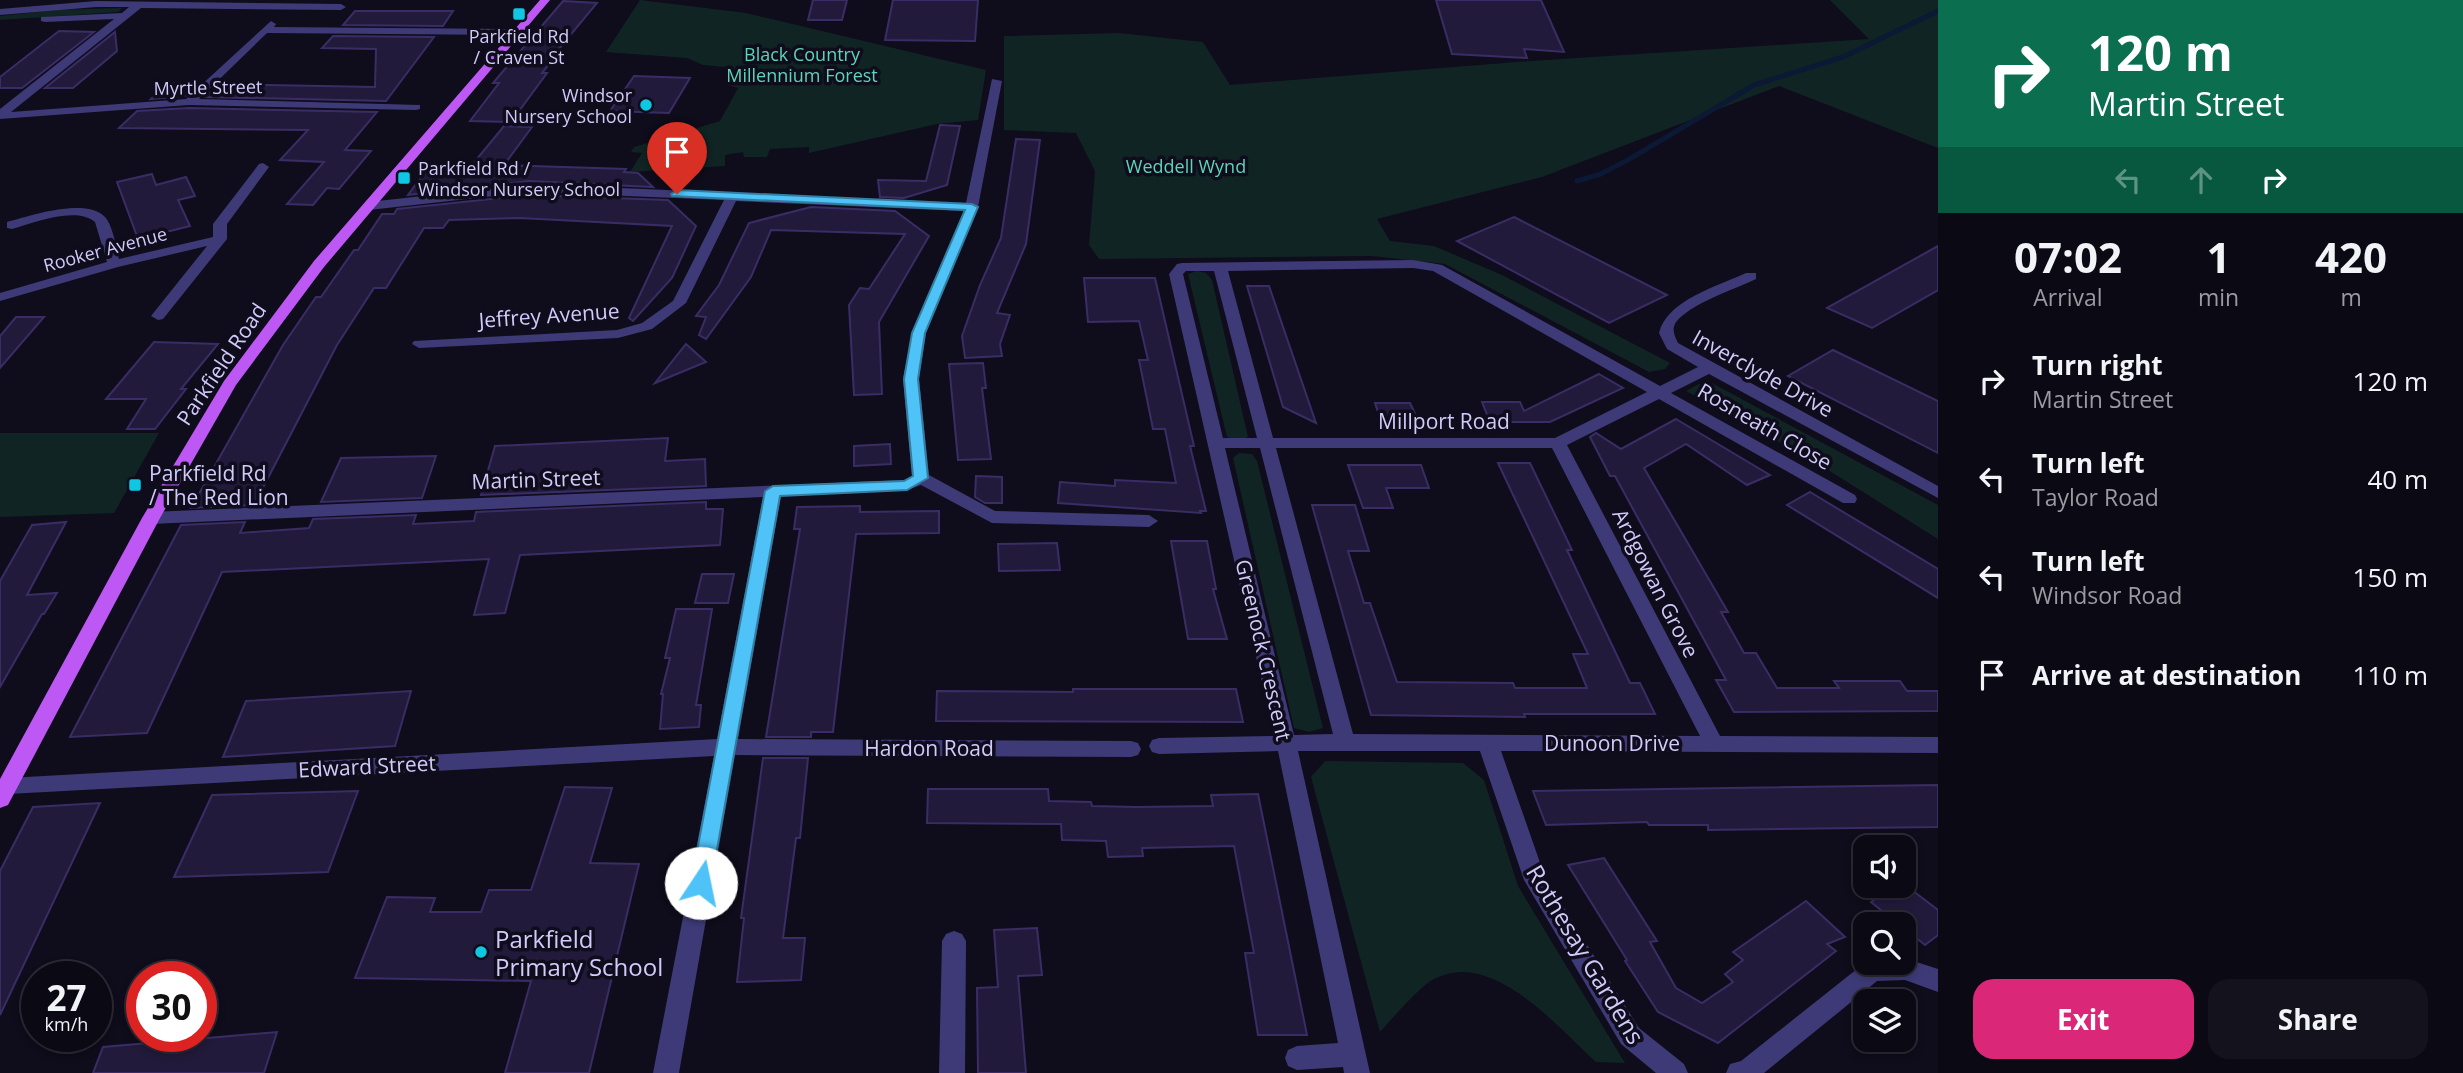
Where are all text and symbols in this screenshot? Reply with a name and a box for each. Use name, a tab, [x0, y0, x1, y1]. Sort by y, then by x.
marker: Parkfield Rd / Craven St	[511, 6, 527, 22]
text: 120 m	[2088, 19, 2233, 85]
place label: Parkfield Rd / Craven St	[469, 24, 569, 69]
icon: right	[1973, 28, 2064, 119]
park label: Black Country Millennium Forest	[726, 42, 878, 87]
street label: Myrtle Street	[154, 74, 262, 100]
text: Martin Street	[2088, 82, 2284, 125]
place label: Windsor Nursery School	[505, 83, 633, 128]
marker: Windsor Nursery School	[638, 97, 654, 113]
pin	[647, 122, 707, 194]
icon: arrive	[658, 133, 696, 171]
park label: Weddell Wynd	[1126, 154, 1246, 178]
place label: Parkfield Rd / Windsor Nursery School	[418, 156, 620, 201]
icon: left	[2109, 161, 2147, 199]
icon: ahead	[2182, 161, 2220, 199]
icon: right	[2255, 161, 2293, 199]
marker: Parkfield Rd / Windsor Nursery School	[396, 170, 412, 186]
street label: Rooker Avenue	[41, 221, 169, 277]
text: 07:02	[2014, 228, 2122, 285]
text: 1	[2206, 228, 2231, 285]
text: 420	[2315, 228, 2387, 285]
text: Arrival	[2033, 281, 2103, 313]
text: min	[2198, 281, 2239, 313]
text: m	[2340, 281, 2362, 313]
street label: Jeffrey Avenue	[476, 296, 620, 334]
street label: Parkfield Road	[170, 297, 272, 431]
street label: Inverclyde Drive	[1688, 323, 1838, 423]
text: Turn right	[2032, 347, 2163, 383]
icon: right	[1973, 362, 2011, 400]
text: 120 m	[2353, 363, 2428, 399]
street label: Rosneath Close	[1693, 376, 1837, 476]
text: Martin Street	[2032, 383, 2173, 415]
street label: Millport Road	[1378, 407, 1510, 435]
text: Turn left	[2032, 445, 2144, 481]
place label: Parkfield Rd / The Red Lion	[149, 459, 289, 511]
icon: left	[1973, 460, 2011, 498]
text: 40 m	[2367, 461, 2428, 497]
street label: Martin Street	[471, 463, 601, 495]
marker: Parkfield Rd / The Red Lion	[127, 477, 143, 493]
text: Taylor Road	[2032, 481, 2159, 513]
street label: Ardgowan Grove	[1606, 504, 1706, 662]
text: Turn left	[2032, 543, 2144, 579]
street label: Greenock Crescent	[1230, 557, 1298, 743]
icon: left	[1973, 558, 2011, 596]
text: 150 m	[2353, 559, 2428, 595]
text: Windsor Road	[2032, 579, 2182, 611]
icon: arrive	[1973, 656, 2011, 694]
text: Arrive at destination	[2032, 657, 2301, 693]
text: 110 m	[2353, 657, 2428, 693]
street label: Dunoon Drive	[1544, 729, 1680, 757]
street label: Hardon Road	[864, 734, 994, 762]
street label: Edward Street	[297, 748, 437, 784]
map controls	[1853, 835, 1916, 1052]
button: sound	[1853, 835, 1916, 898]
position arrow	[664, 846, 738, 920]
street label: Rothesay Gardens	[1519, 858, 1653, 1050]
button: search	[1853, 912, 1916, 975]
place label: Parkfield Primary School	[495, 922, 663, 983]
marker: Parkfield Primary School	[473, 944, 489, 960]
speed limit sign: 30	[126, 961, 217, 1052]
text: 27	[46, 974, 87, 1021]
button: Exit	[1973, 979, 2194, 1059]
button: Share	[2208, 979, 2428, 1059]
button: layers	[1853, 989, 1916, 1052]
text: km/h	[45, 1012, 88, 1036]

